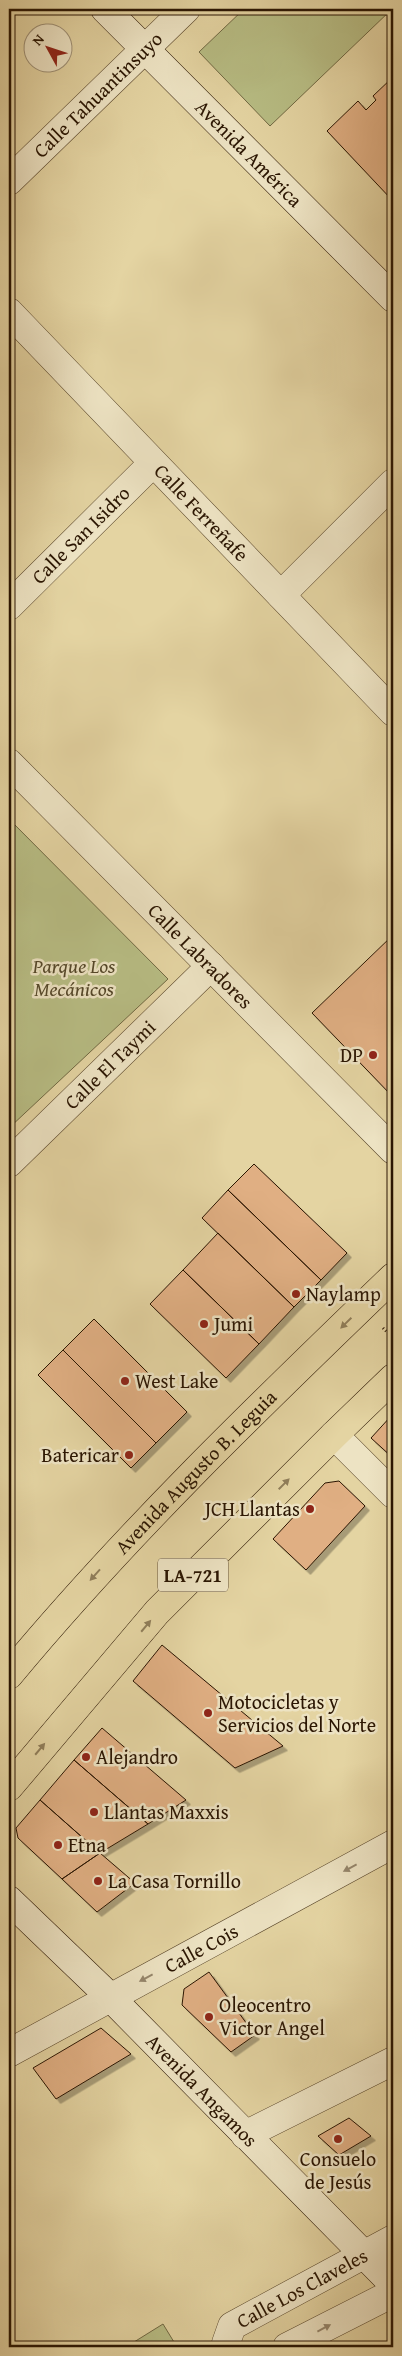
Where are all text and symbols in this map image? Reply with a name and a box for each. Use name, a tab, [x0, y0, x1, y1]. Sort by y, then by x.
north arrow	[22, 22, 72, 72]
street label: Calle Tahuantinsuyo	[26, 24, 169, 164]
text: N	[27, 29, 49, 50]
street label: Avenida América	[189, 93, 310, 214]
street label: Calle Ferreñafe	[148, 457, 256, 568]
street label: Calle San Isidro	[24, 479, 136, 590]
street label: Calle Labradores	[142, 896, 260, 1015]
park label: Parque Los Mecánicos	[32, 951, 116, 1003]
street label: Calle El Taymi	[57, 1013, 162, 1116]
place label: DP	[340, 1040, 363, 1069]
marker: DP	[367, 1049, 379, 1061]
place label: Naylamp	[306, 1279, 381, 1308]
marker: Naylamp	[290, 1288, 302, 1300]
place label: Jumi	[211, 1309, 253, 1338]
one-way arrow	[340, 1317, 352, 1329]
marker: Jumi	[198, 1318, 210, 1330]
place label: West Lake	[135, 1366, 218, 1395]
marker: West Lake	[119, 1375, 131, 1387]
street label: Avenida Augusto B. Leguia	[108, 1382, 283, 1560]
place label: Batericar	[41, 1440, 119, 1469]
marker: Batericar	[123, 1449, 135, 1461]
one-way arrow	[277, 1479, 289, 1491]
place label: JCH Llantas	[202, 1494, 300, 1523]
marker: JCH Llantas	[304, 1503, 316, 1515]
road number: LA-721	[158, 1558, 228, 1592]
one-way arrow	[89, 1568, 101, 1580]
one-way arrow	[140, 1619, 151, 1632]
place label: Motocicletas y Servicios del Norte	[218, 1687, 376, 1739]
marker: Motocicletas y Servicios del Norte	[202, 1707, 214, 1719]
place label: Alejandro	[96, 1742, 178, 1771]
one-way arrow	[35, 1743, 46, 1756]
marker: Alejandro	[80, 1751, 92, 1763]
place label: Llantas Maxxis	[104, 1797, 229, 1826]
marker: Llantas Maxxis	[88, 1806, 100, 1818]
place label: Etna	[68, 1830, 106, 1859]
marker: Etna	[52, 1839, 64, 1851]
one-way arrow	[344, 1863, 357, 1872]
place label: La Casa Tornillo	[108, 1866, 241, 1895]
marker: La Casa Tornillo	[92, 1875, 104, 1887]
street label: Calle Cois	[159, 1916, 243, 1980]
one-way arrow	[138, 1974, 153, 1982]
place label: Oleocentro Victor Angel	[219, 1990, 325, 2042]
marker: Oleocentro Victor Angel	[203, 2011, 215, 2023]
street label: Avenida Angamos	[140, 2027, 265, 2153]
marker: Consuelo de Jesús	[332, 2133, 344, 2145]
place label: Consuelo de Jesús	[300, 2144, 376, 2196]
street label: Calle Los Claveles	[231, 2240, 373, 2335]
one-way arrow	[317, 2324, 331, 2332]

